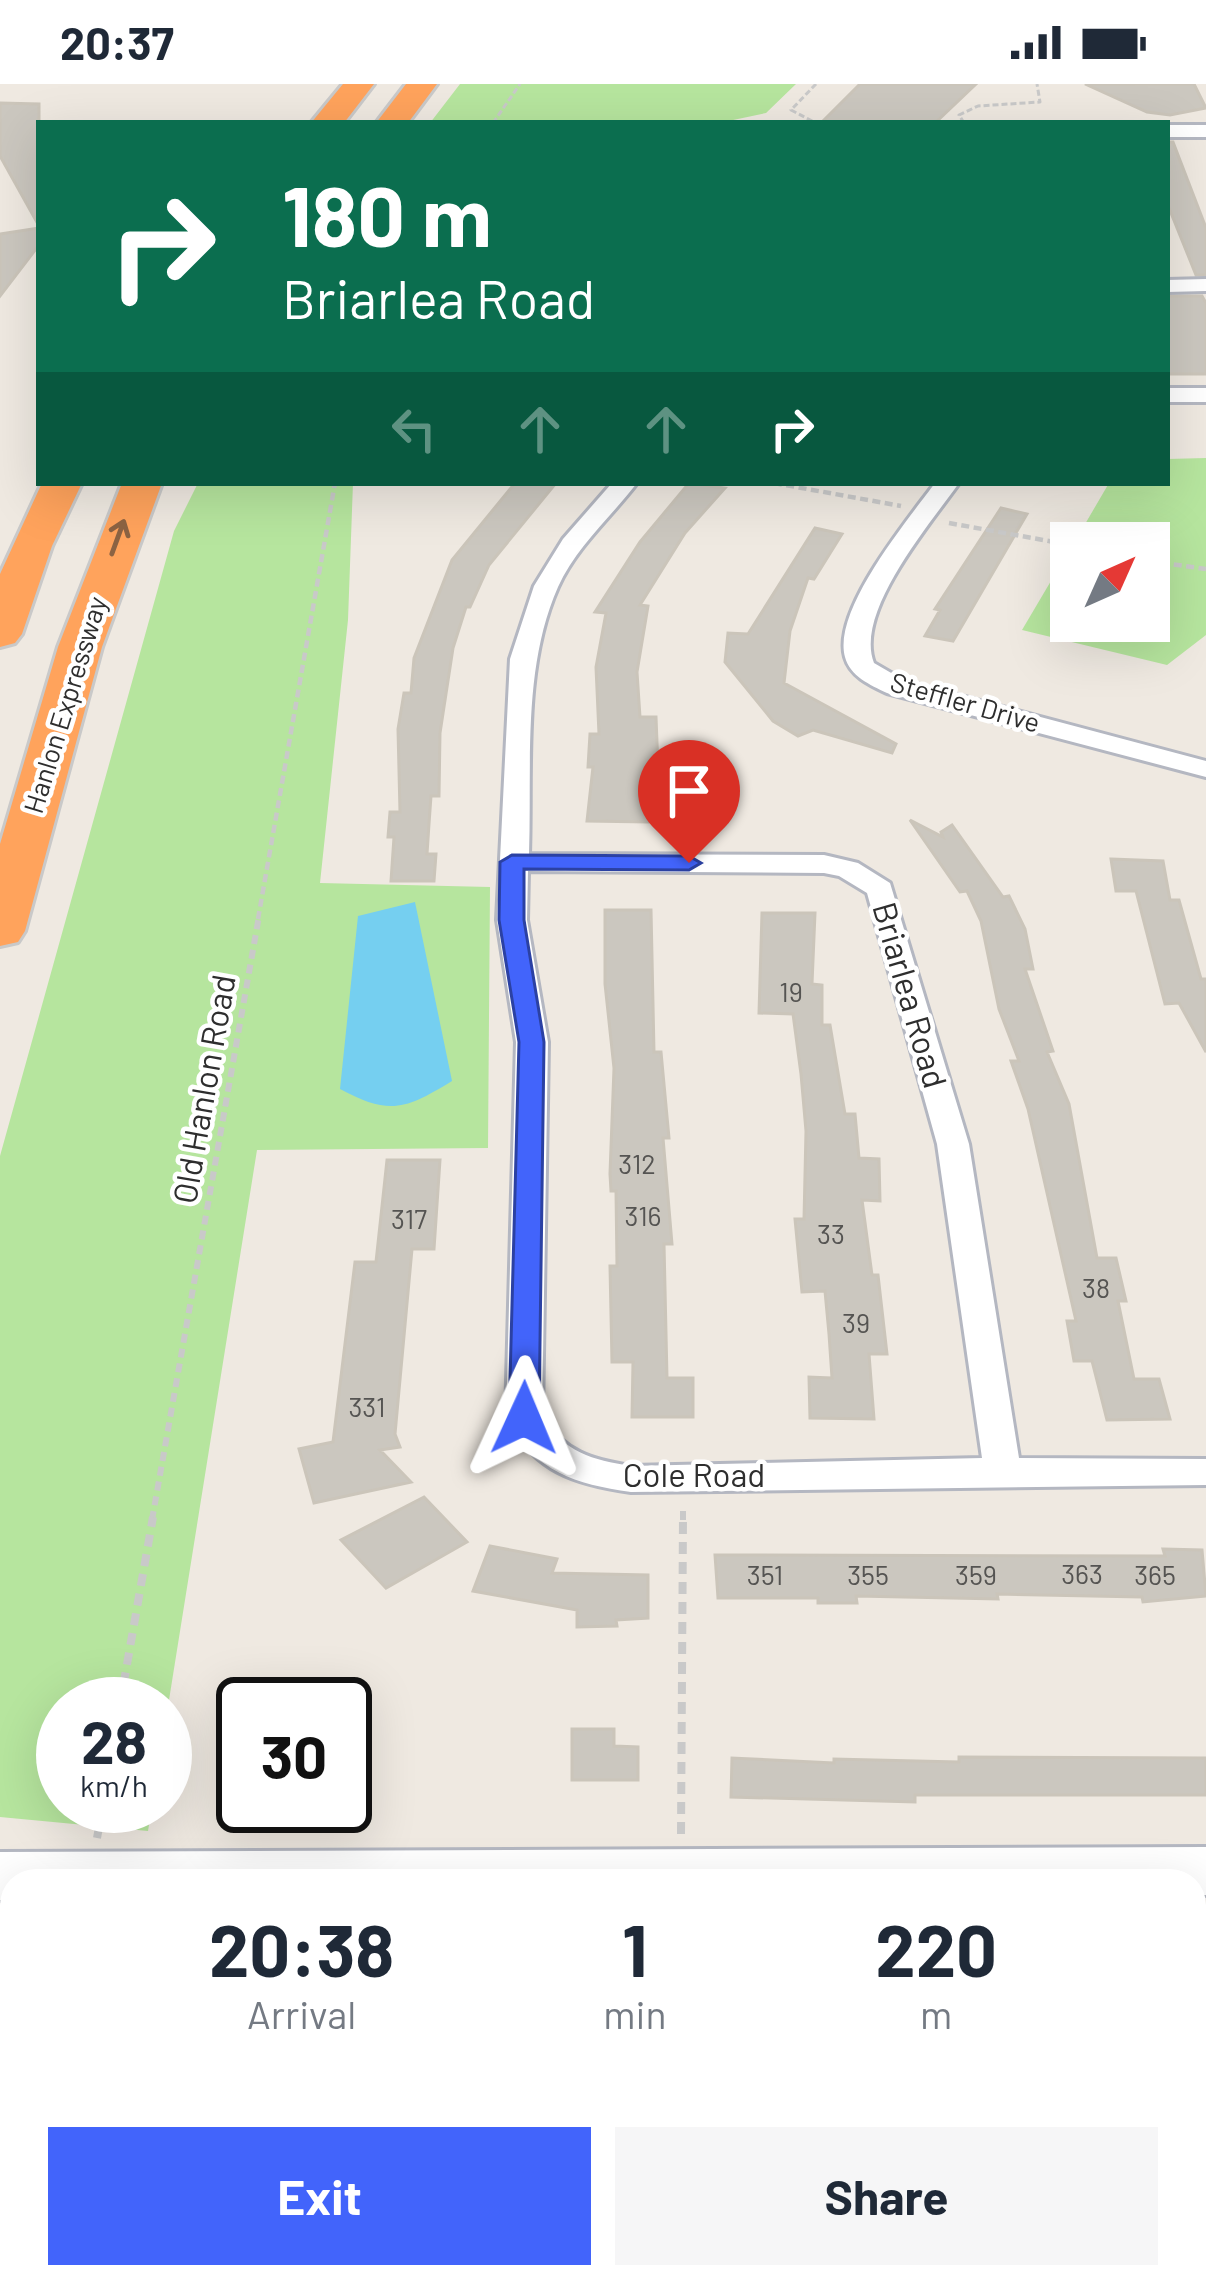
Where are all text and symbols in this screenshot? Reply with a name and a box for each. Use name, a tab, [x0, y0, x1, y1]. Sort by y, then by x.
text: 20:37	[60, 15, 174, 69]
text: 180 m	[282, 163, 492, 264]
icon: right	[84, 168, 240, 324]
text: Briarlea Road	[282, 265, 595, 330]
icon: left	[381, 396, 447, 462]
icon: ahead	[507, 396, 573, 462]
icon: ahead	[633, 396, 699, 462]
icon: right	[759, 396, 825, 462]
one-way arrow	[109, 520, 131, 557]
north arrow	[1050, 522, 1170, 642]
map controls	[1050, 522, 1170, 642]
street label: Hanlon Expressway	[16, 592, 112, 817]
street label: Steffler Drive	[887, 664, 1044, 738]
pin	[638, 740, 740, 863]
icon: arrive	[656, 758, 722, 824]
street label: Briarlea Road	[865, 897, 957, 1092]
street label: Old Hanlon Road	[163, 971, 243, 1206]
house number: 19	[779, 975, 803, 1007]
house number: 312	[618, 1147, 656, 1179]
house number: 316	[624, 1199, 662, 1231]
house number: 317	[391, 1202, 427, 1234]
house number: 33	[817, 1217, 845, 1249]
house number: 38	[1082, 1271, 1110, 1303]
house number: 39	[842, 1306, 870, 1338]
position arrow	[461, 1355, 587, 1481]
house number: 331	[348, 1390, 386, 1422]
street label: Cole Road	[623, 1454, 765, 1494]
house number: 363	[1061, 1557, 1103, 1589]
house number: 351	[747, 1558, 783, 1590]
house number: 355	[847, 1558, 889, 1590]
house number: 359	[955, 1558, 997, 1590]
house number: 365	[1134, 1558, 1176, 1590]
speed limit sign: 30	[216, 1677, 372, 1833]
text: 28	[81, 1704, 147, 1776]
text: km/h	[80, 1767, 148, 1803]
text: 20:38	[209, 1905, 394, 1991]
text: 1	[622, 1905, 648, 1991]
text: 220	[875, 1905, 997, 1991]
text: Arrival	[247, 1990, 356, 2037]
text: min	[603, 1990, 666, 2037]
text: m	[920, 1990, 952, 2037]
button: Exit	[48, 2127, 591, 2265]
button: Share	[615, 2127, 1158, 2265]

